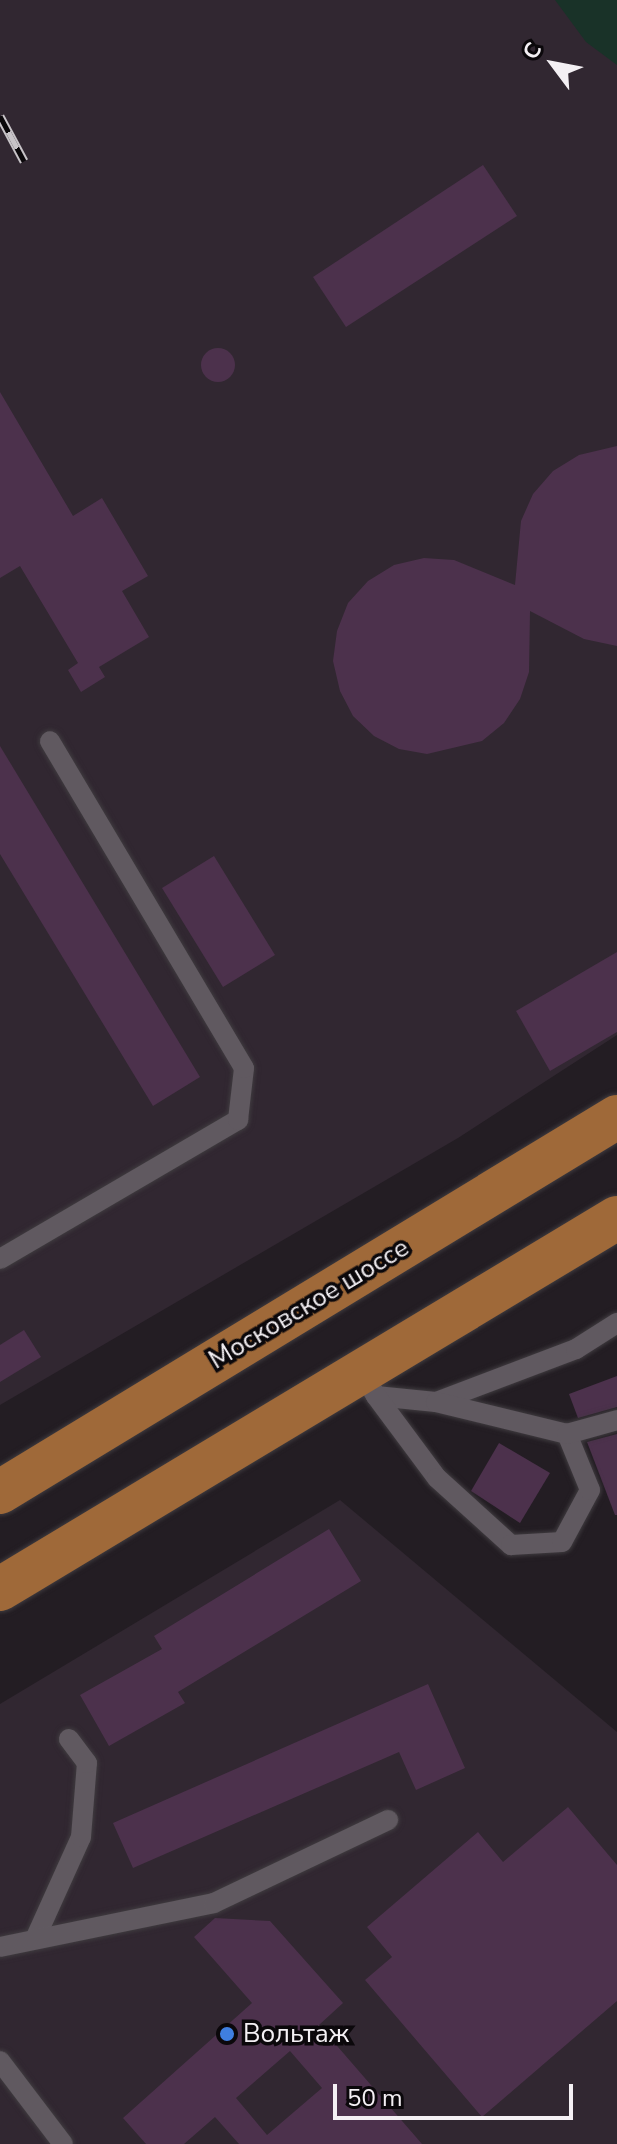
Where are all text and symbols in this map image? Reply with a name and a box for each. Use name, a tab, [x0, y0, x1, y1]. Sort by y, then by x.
north arrow	[513, 24, 593, 104]
text: С	[516, 37, 549, 66]
street label: Московское шоссе	[203, 1232, 415, 1376]
place label: Вольтаж	[243, 2018, 349, 2050]
marker: Вольтаж	[218, 2025, 236, 2043]
scale bar	[337, 2068, 577, 2118]
text: 50 m	[347, 2082, 403, 2114]

